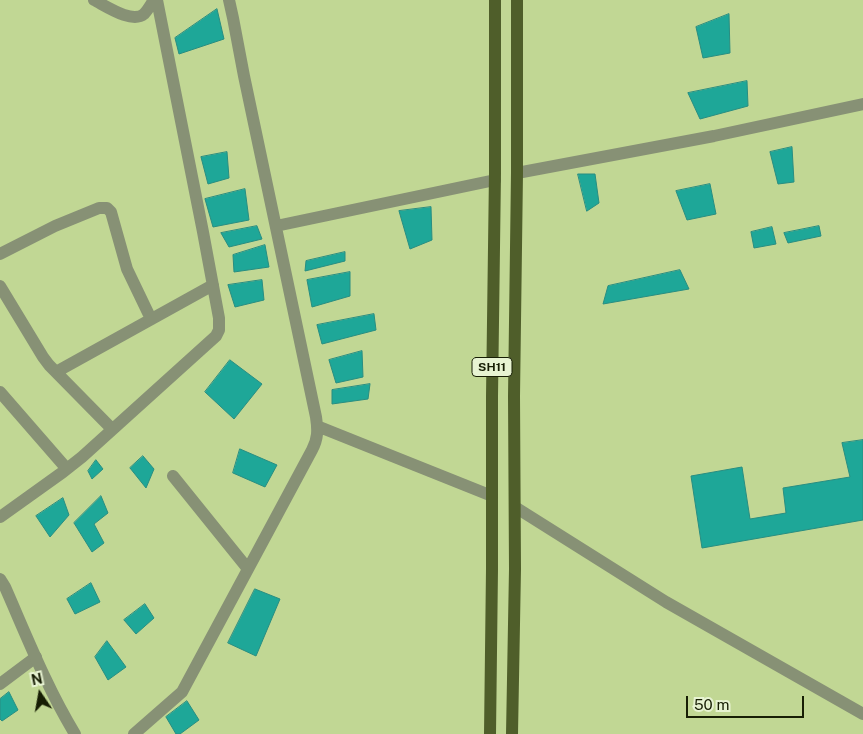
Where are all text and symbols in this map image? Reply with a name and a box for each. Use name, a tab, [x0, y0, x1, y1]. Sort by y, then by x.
road number: SH11	[472, 358, 512, 377]
north arrow	[15, 669, 65, 719]
text: N	[30, 670, 44, 688]
scale bar	[688, 686, 806, 718]
text: 50 m	[694, 696, 729, 713]

